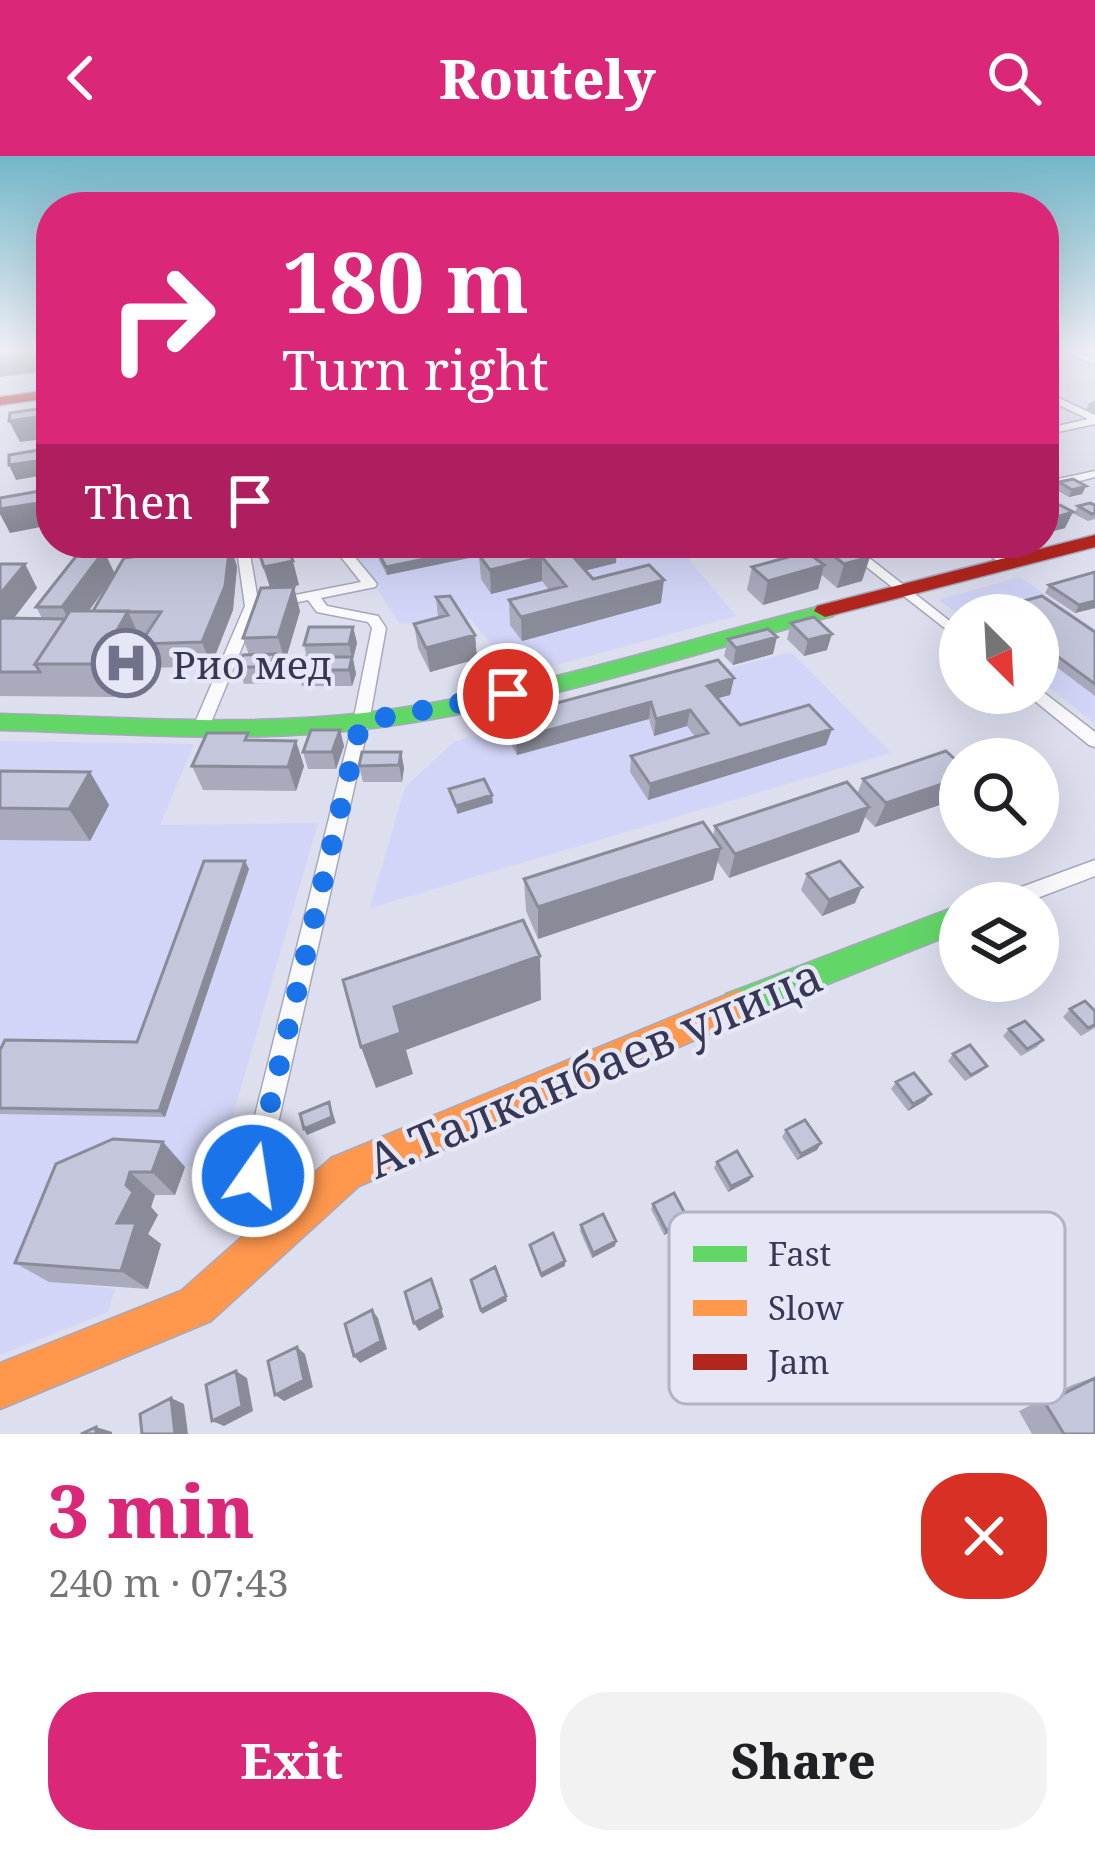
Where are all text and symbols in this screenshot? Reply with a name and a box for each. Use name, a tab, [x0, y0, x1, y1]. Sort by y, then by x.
text: Routely	[439, 41, 656, 115]
icon: back	[48, 45, 114, 111]
icon: search	[981, 45, 1047, 111]
text: 180 m	[282, 223, 529, 338]
icon: right	[84, 240, 240, 396]
text: Turn right	[282, 332, 549, 406]
icon: arrive	[217, 468, 283, 534]
text: Then	[84, 471, 193, 532]
north arrow	[939, 594, 1059, 714]
map controls	[939, 594, 1059, 1002]
hospital icon: Рио мед	[91, 628, 161, 698]
place label: Рио мед	[172, 637, 332, 690]
pin	[457, 643, 559, 745]
icon: arrive	[475, 661, 541, 727]
button: search	[939, 738, 1059, 858]
button: layers	[939, 882, 1059, 1002]
street label: А.Талканбаев улица	[356, 942, 832, 1192]
position arrow	[190, 1113, 316, 1239]
legend	[669, 1212, 1065, 1404]
text: Fast	[768, 1231, 831, 1276]
text: Slow	[768, 1285, 844, 1330]
text: Jam	[767, 1339, 830, 1384]
text: 3 min	[48, 1461, 255, 1559]
button: close	[921, 1473, 1047, 1599]
text: 240 m · 07:43	[48, 1555, 289, 1608]
button: Exit	[48, 1692, 536, 1830]
button: Share	[560, 1692, 1047, 1830]

